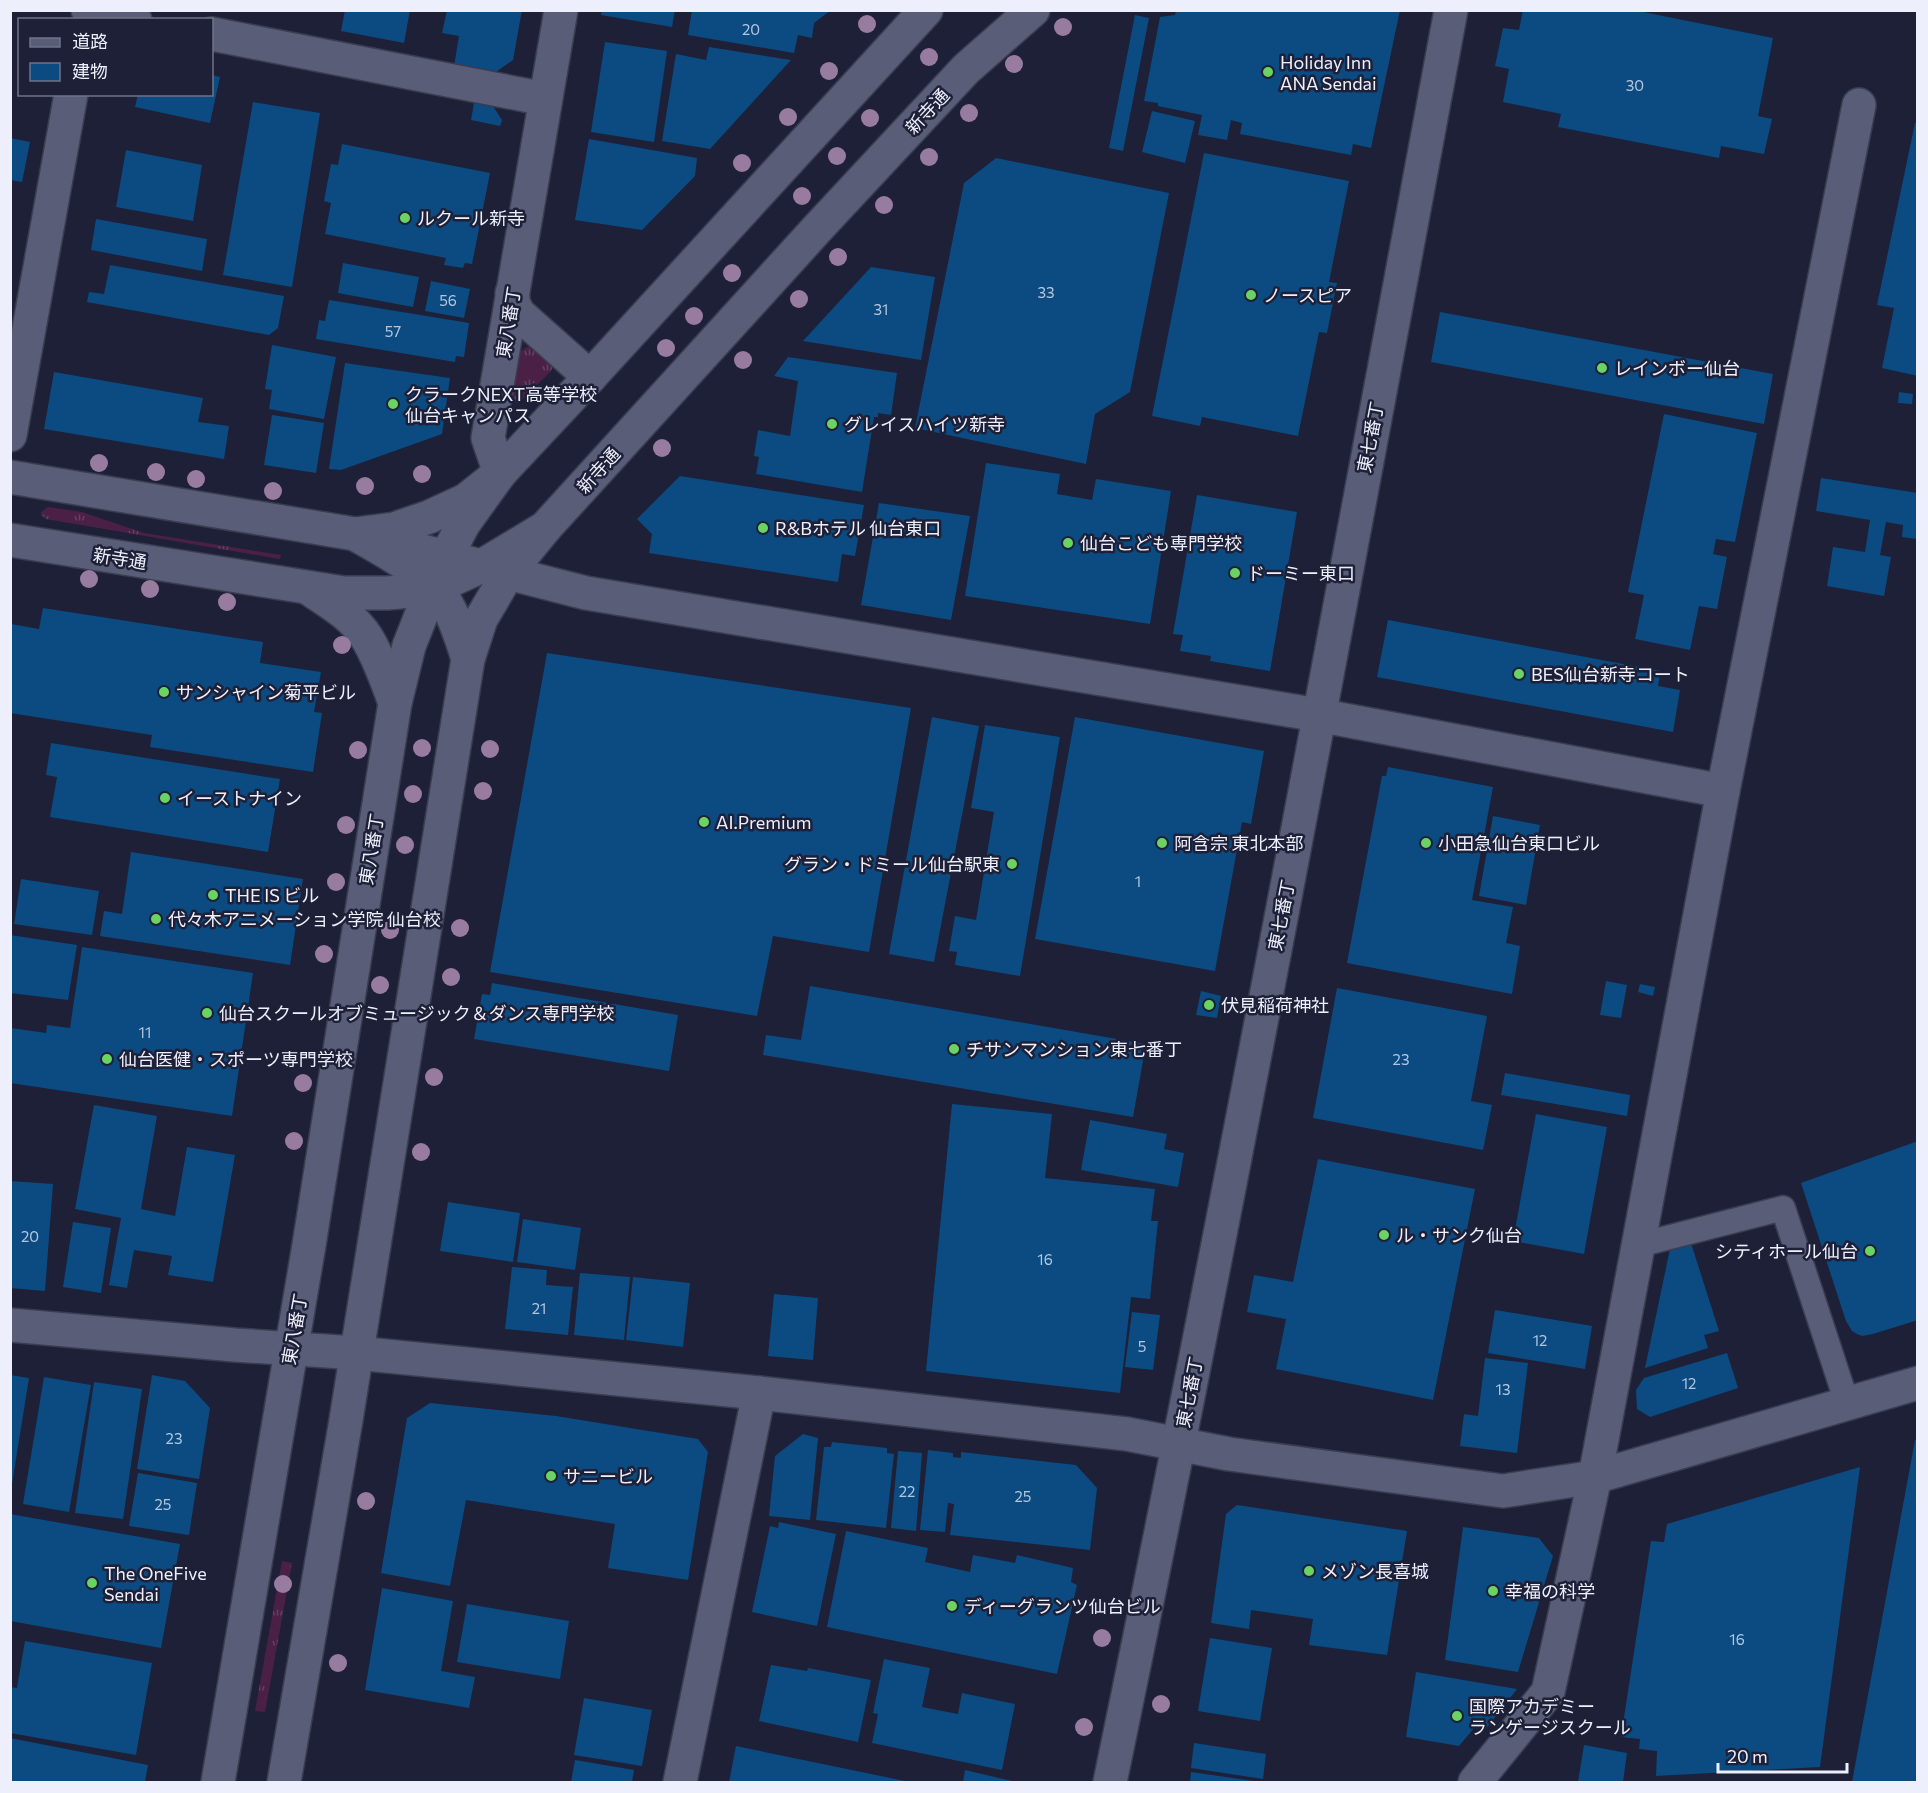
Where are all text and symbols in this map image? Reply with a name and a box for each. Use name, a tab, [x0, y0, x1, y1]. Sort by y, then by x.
legend	[18, 18, 213, 96]
house number: 20	[742, 20, 760, 38]
text: 道路	[72, 30, 108, 52]
place label: Holiday Inn ANA Sendai	[1280, 51, 1377, 94]
text: 建物	[72, 60, 108, 82]
marker: Holiday Inn ANA Sendai	[1261, 65, 1275, 79]
house number: 30	[1626, 76, 1644, 94]
street label: 新寺通	[901, 84, 953, 138]
place label: ルクール新寺	[417, 207, 525, 229]
marker: ルクール新寺	[398, 211, 412, 225]
house number: 33	[1037, 283, 1055, 301]
place label: ノースピア	[1263, 284, 1352, 306]
street label: 東八番丁	[492, 285, 524, 359]
marker: ノースピア	[1244, 288, 1258, 302]
house number: 56	[439, 291, 457, 309]
house number: 31	[874, 300, 888, 318]
house number: 57	[385, 322, 401, 340]
place label: レインボー仙台	[1614, 357, 1740, 379]
marker: レインボー仙台	[1595, 361, 1609, 375]
place label: クラークNEXT高等学校 仙台キャンパス	[405, 383, 597, 426]
marker: クラークNEXT高等学校 仙台キャンパス	[386, 397, 400, 411]
street label: 東七番丁	[1352, 400, 1388, 474]
place label: グレイスハイツ新寺	[844, 413, 1005, 435]
marker: グレイスハイツ新寺	[825, 417, 839, 431]
street label: 新寺通	[572, 443, 624, 497]
place label: R&Bホテル 仙台東口	[775, 517, 941, 539]
marker: R&Bホテル 仙台東口	[756, 521, 770, 535]
place label: 仙台こども専門学校	[1080, 532, 1242, 554]
marker: 仙台こども専門学校	[1061, 536, 1075, 550]
street label: 新寺通	[92, 543, 148, 573]
place label: ドーミー東口	[1247, 562, 1355, 584]
marker: ドーミー東口	[1228, 566, 1242, 580]
place label: BES仙台新寺コート	[1531, 663, 1690, 685]
marker: BES仙台新寺コート	[1512, 667, 1526, 681]
place label: サンシャイン菊平ビル	[176, 681, 356, 703]
marker: サンシャイン菊平ビル	[157, 685, 171, 699]
place label: イーストナイン	[177, 787, 302, 809]
marker: イーストナイン	[158, 791, 172, 805]
place label: AI.Premium	[716, 811, 811, 833]
street label: 東八番丁	[355, 812, 387, 886]
marker: AI.Premium	[697, 815, 711, 829]
place label: 阿含宗 東北本部	[1174, 832, 1303, 854]
place label: 小田急仙台東口ビル	[1438, 832, 1600, 854]
marker: 阿含宗 東北本部	[1155, 836, 1169, 850]
marker: 小田急仙台東口ビル	[1419, 836, 1433, 850]
place label: グラン・ドミール仙台駅東	[784, 853, 1000, 875]
marker: グラン・ドミール仙台駅東	[1005, 857, 1019, 871]
house number: 1	[1135, 872, 1141, 890]
street label: 東七番丁	[1263, 878, 1299, 952]
place label: THE IS ビル	[225, 884, 319, 906]
marker: THE IS ビル	[206, 888, 220, 902]
place label: 代々木アニメーション学院 仙台校	[168, 908, 441, 930]
marker: 代々木アニメーション学院 仙台校	[149, 912, 163, 926]
place label: 伏見稲荷神社	[1221, 994, 1329, 1016]
marker: 伏見稲荷神社	[1202, 998, 1216, 1012]
place label: 仙台スクールオブミュージック＆ダンス専門学校	[219, 1002, 614, 1024]
marker: 仙台スクールオブミュージック＆ダンス専門学校	[200, 1006, 214, 1020]
house number: 11	[139, 1023, 151, 1041]
place label: チサンマンション東七番丁	[966, 1038, 1182, 1060]
marker: チサンマンション東七番丁	[947, 1042, 961, 1056]
place label: 仙台医健・スポーツ専門学校	[119, 1048, 353, 1070]
house number: 23	[1393, 1050, 1409, 1068]
marker: 仙台医健・スポーツ専門学校	[100, 1052, 114, 1066]
place label: ル・サンク仙台	[1396, 1224, 1522, 1246]
house number: 20	[21, 1227, 39, 1245]
marker: ル・サンク仙台	[1377, 1228, 1391, 1242]
place label: シティホール仙台	[1715, 1240, 1858, 1262]
marker: シティホール仙台	[1863, 1244, 1877, 1258]
house number: 16	[1037, 1250, 1053, 1268]
street label: 東八番丁	[277, 1292, 311, 1366]
house number: 21	[532, 1299, 546, 1317]
house number: 12	[1533, 1331, 1547, 1349]
house number: 5	[1138, 1337, 1146, 1355]
street label: 東七番丁	[1171, 1355, 1207, 1429]
house number: 12	[1682, 1374, 1696, 1392]
house number: 13	[1496, 1380, 1510, 1398]
house number: 23	[166, 1429, 182, 1447]
place label: サニービル	[563, 1465, 653, 1487]
marker: サニービル	[544, 1469, 558, 1483]
house number: 22	[899, 1482, 915, 1500]
house number: 25	[1015, 1487, 1031, 1505]
house number: 25	[155, 1495, 171, 1513]
place label: メゾン長喜城	[1321, 1560, 1429, 1582]
place label: The OneFive Sendai	[104, 1562, 207, 1605]
marker: メゾン長喜城	[1302, 1564, 1316, 1578]
marker: The OneFive Sendai	[85, 1576, 99, 1590]
place label: 幸福の科学	[1505, 1580, 1595, 1602]
marker: 幸福の科学	[1486, 1584, 1500, 1598]
place label: ディーグランツ仙台ビル	[964, 1595, 1161, 1617]
marker: ディーグランツ仙台ビル	[945, 1599, 959, 1613]
house number: 16	[1729, 1630, 1745, 1648]
place label: 国際アカデミー ランゲージスクール	[1469, 1695, 1631, 1738]
marker: 国際アカデミー ランゲージスクール	[1450, 1709, 1464, 1723]
scale bar	[1718, 1736, 1847, 1774]
text: 20 m	[1727, 1745, 1768, 1767]

